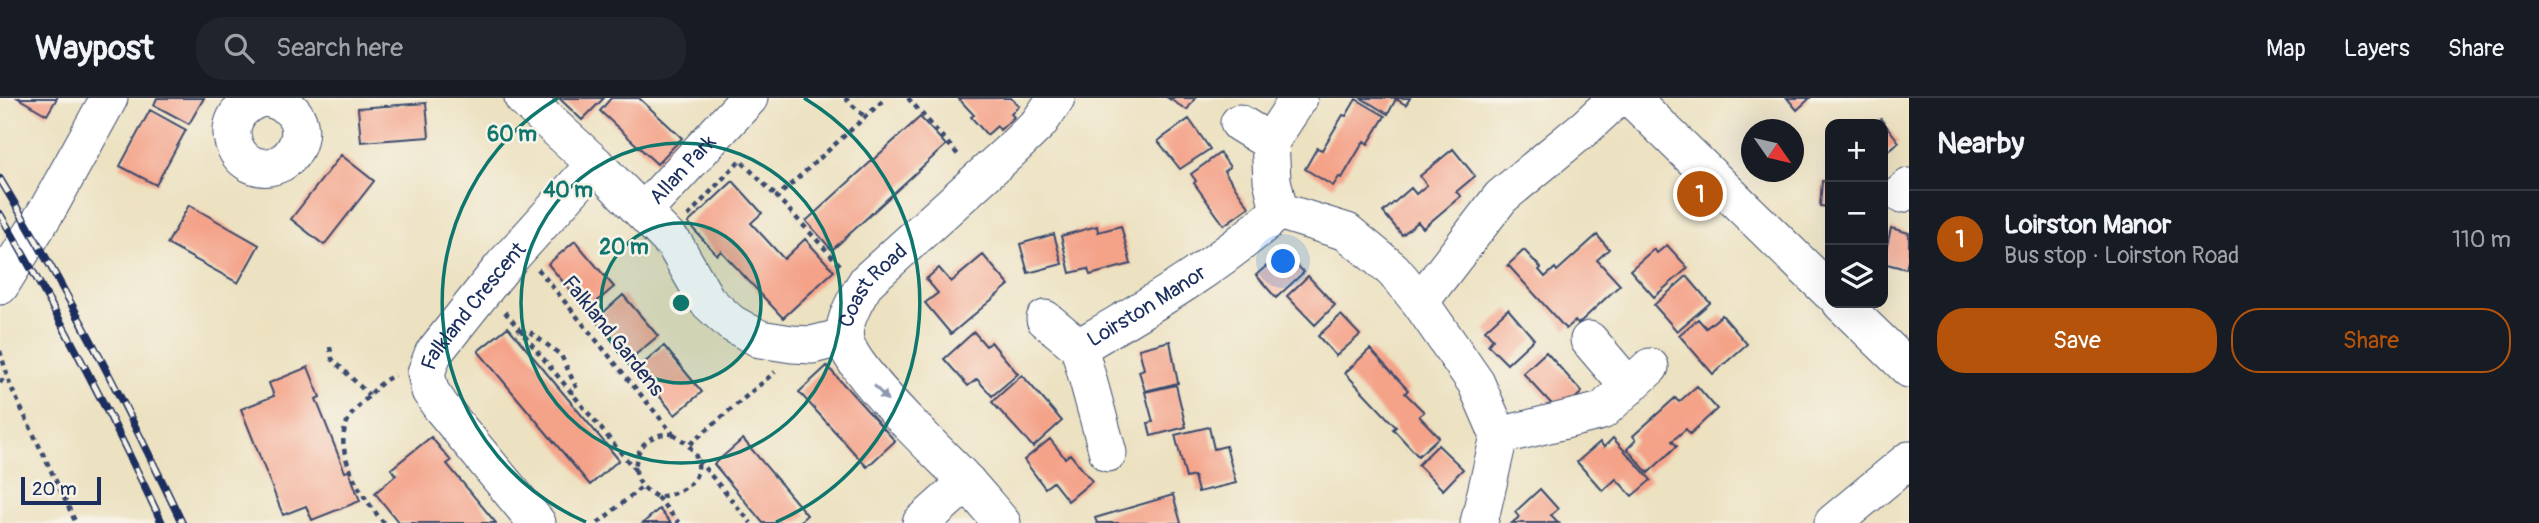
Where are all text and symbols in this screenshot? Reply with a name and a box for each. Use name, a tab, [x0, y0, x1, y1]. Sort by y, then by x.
search box	[196, 17, 686, 80]
text: Waypost	[35, 28, 154, 69]
icon: search	[220, 29, 258, 67]
text: Search here	[276, 32, 403, 64]
text: Map	[2266, 34, 2306, 63]
text: Layers	[2344, 34, 2410, 63]
text: Share	[2448, 34, 2504, 63]
north arrow	[1741, 119, 1804, 182]
map controls	[1825, 119, 1888, 308]
button: +	[1825, 119, 1888, 182]
text: 60 m	[487, 121, 537, 148]
text: Nearby	[1937, 125, 2024, 162]
street label: Allan Park	[643, 129, 722, 210]
pin: 1	[1677, 168, 1723, 220]
text: 40 m	[543, 177, 593, 204]
button: −	[1825, 182, 1888, 245]
text: Loirston Manor	[2004, 209, 2171, 241]
text: 1	[1956, 225, 1965, 254]
text: 110 m	[2452, 225, 2511, 254]
text: 20 m	[599, 234, 649, 261]
street label: Falkland Crescent	[415, 236, 532, 374]
street label: Coast Road	[832, 238, 913, 330]
text: Bus stop · Loirston Road	[2004, 241, 2239, 270]
your location	[1266, 244, 1300, 278]
button: layers	[1825, 245, 1888, 308]
street label: Loirston Manor	[1082, 259, 1212, 353]
street label: Falkland Gardens	[556, 270, 670, 402]
centre of rings	[669, 291, 693, 315]
button: Save	[1937, 308, 2217, 373]
button: Share	[2231, 308, 2511, 373]
one-way arrow	[873, 384, 889, 401]
scale bar	[21, 474, 102, 506]
text: 20 m	[32, 477, 77, 501]

